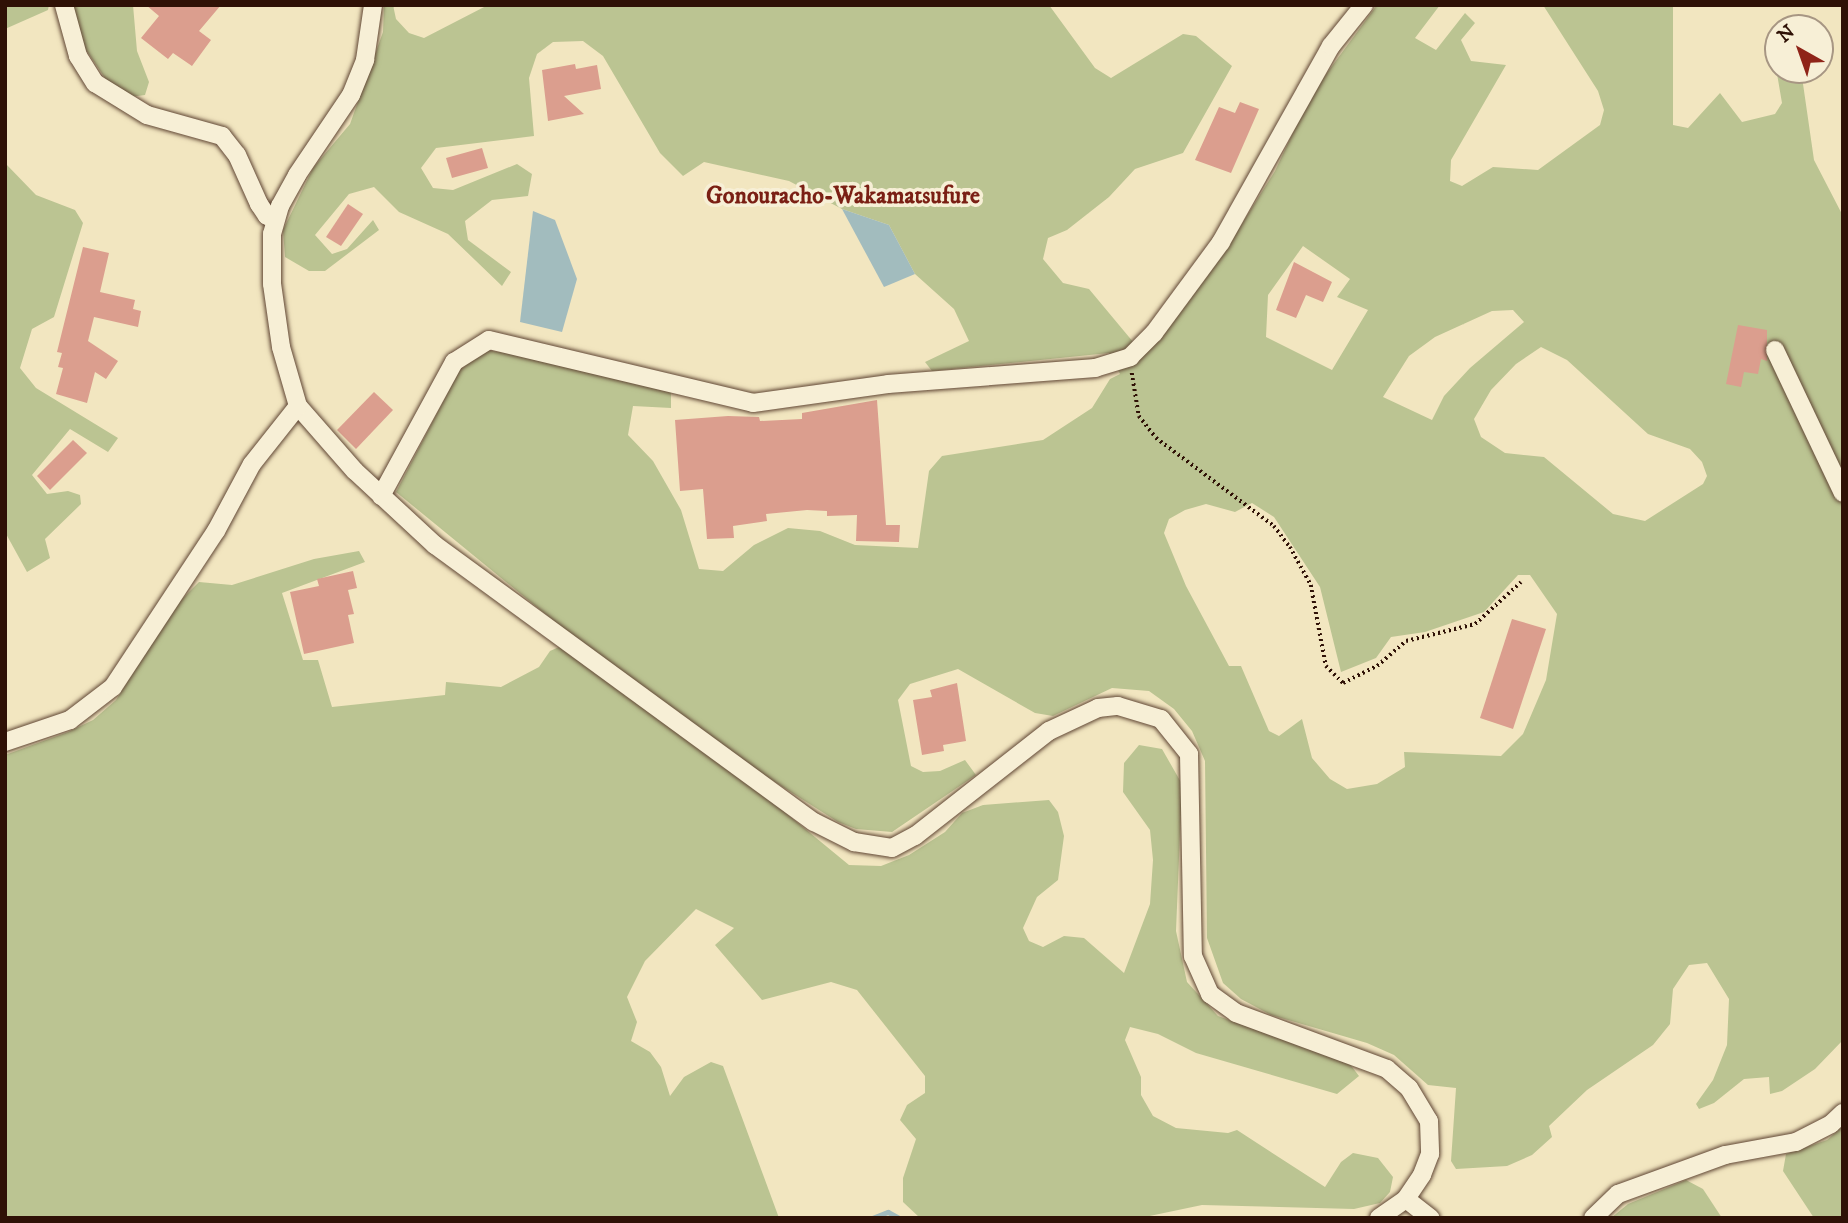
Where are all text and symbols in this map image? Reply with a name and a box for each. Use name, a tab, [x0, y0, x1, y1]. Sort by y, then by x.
north arrow	[1764, 14, 1834, 84]
text: N	[1773, 20, 1800, 48]
district label: Gonouracho-Wakamatsufure	[706, 183, 980, 211]

